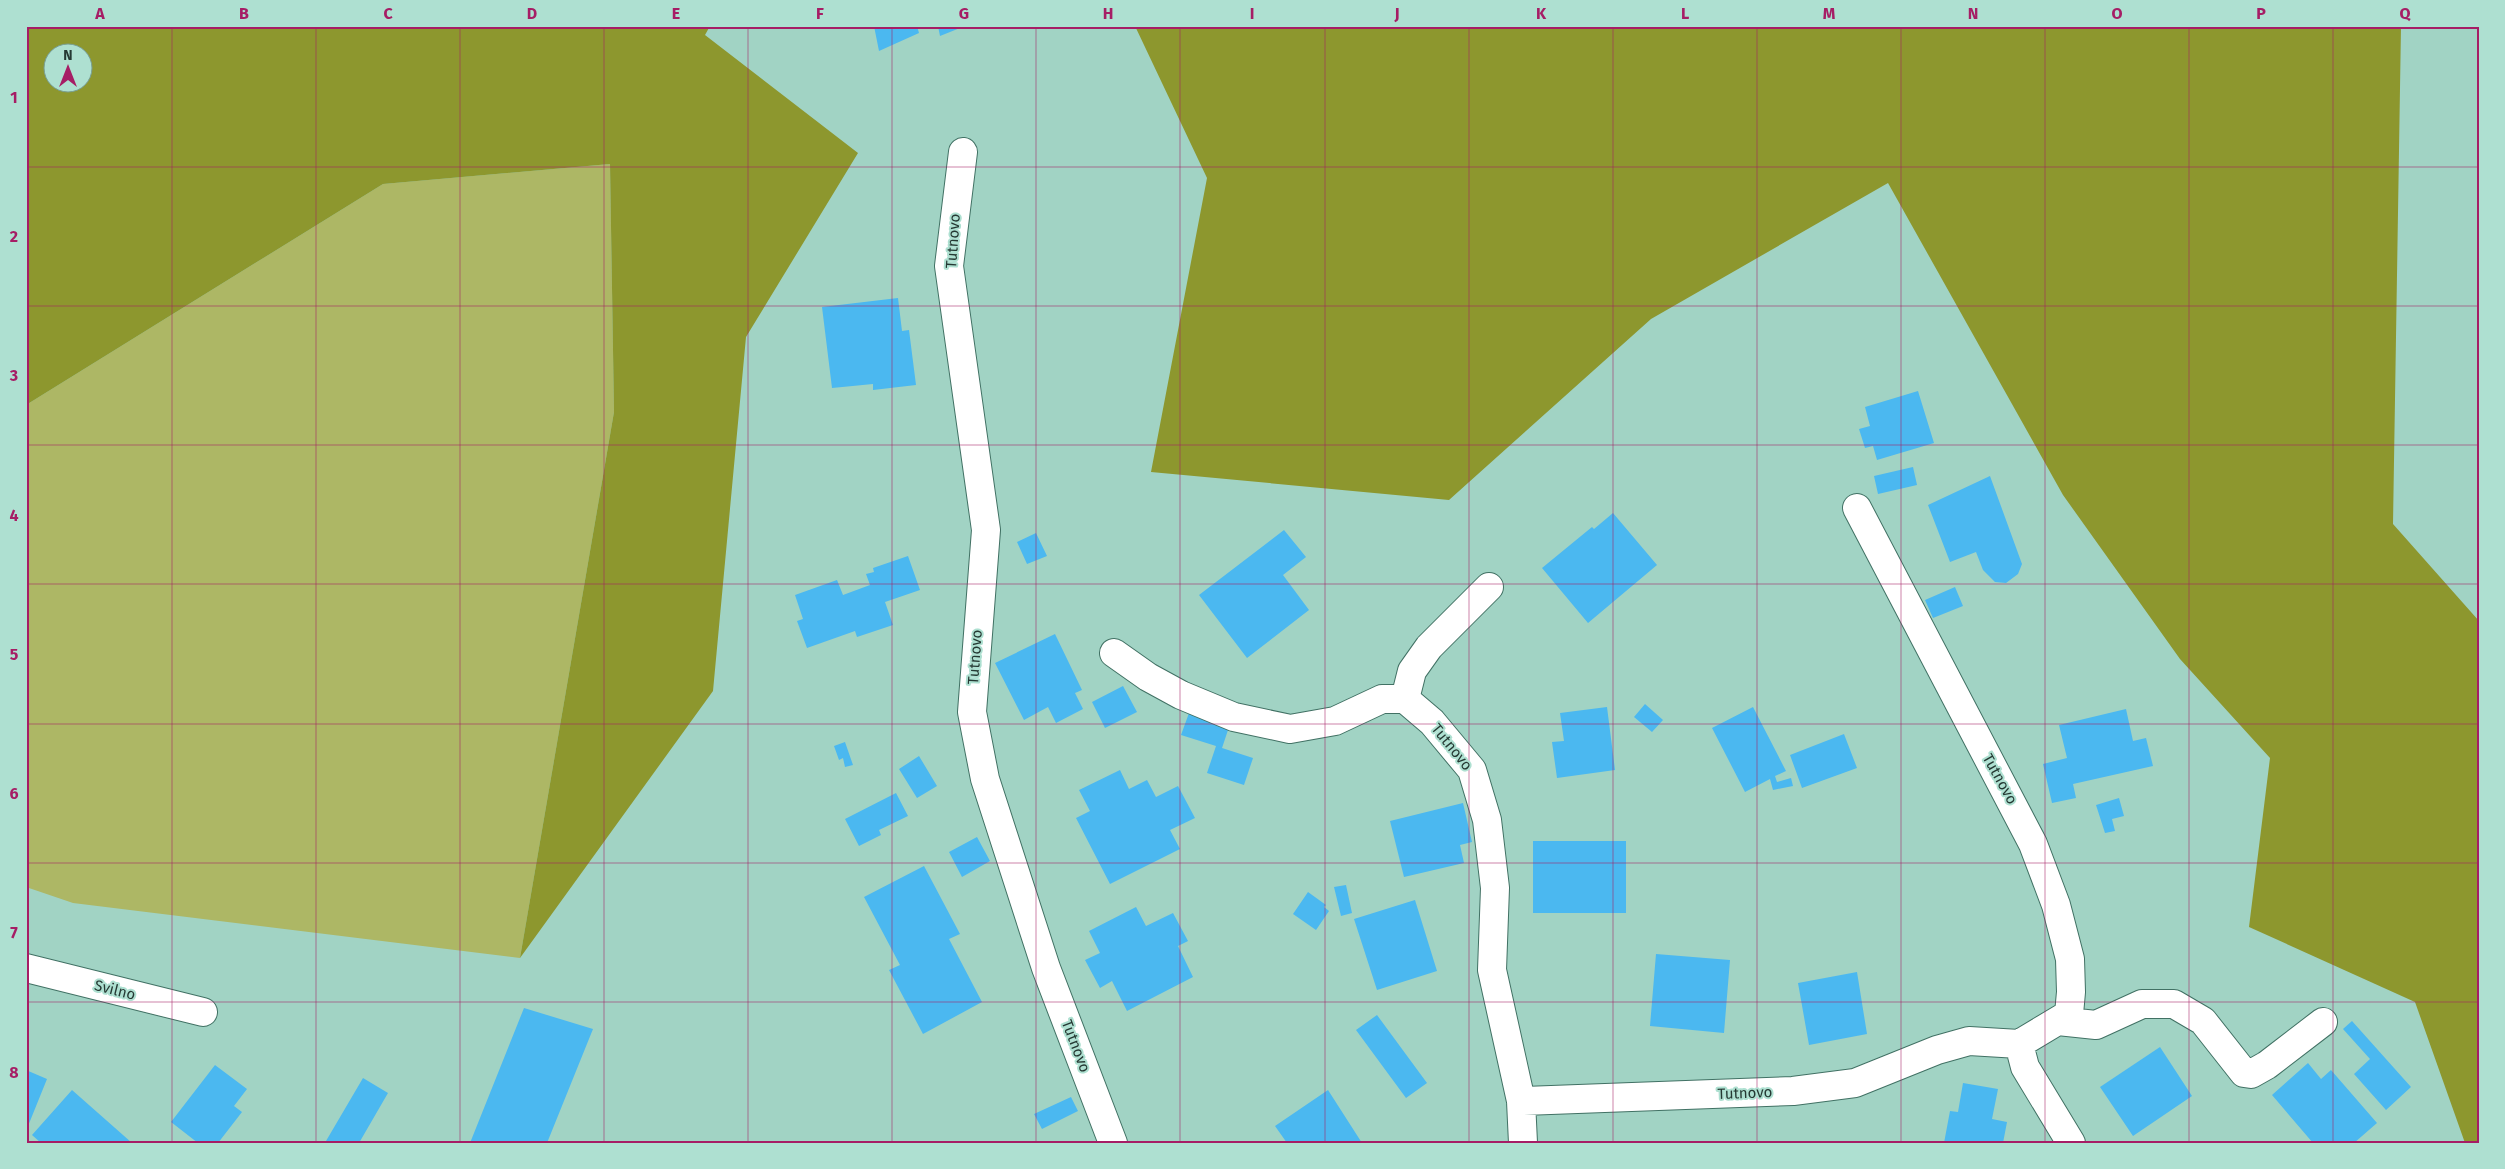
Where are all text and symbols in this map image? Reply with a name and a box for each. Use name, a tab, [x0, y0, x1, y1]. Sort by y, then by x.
text: A	[94, 4, 105, 23]
text: B	[239, 4, 249, 23]
text: C	[383, 4, 393, 23]
text: D	[527, 4, 537, 23]
text: E	[672, 4, 680, 23]
text: F	[816, 4, 824, 23]
text: G	[959, 4, 969, 23]
text: H	[1103, 4, 1113, 23]
text: I	[1250, 4, 1254, 23]
text: J	[1393, 4, 1400, 23]
text: K	[1536, 4, 1547, 23]
text: L	[1681, 4, 1689, 23]
text: M	[1823, 4, 1836, 23]
text: N	[1968, 4, 1978, 23]
text: O	[2111, 4, 2123, 23]
text: P	[2256, 4, 2266, 23]
text: Q	[2399, 4, 2411, 23]
north arrow	[42, 42, 92, 92]
text: N	[63, 47, 73, 64]
text: 1	[10, 88, 18, 107]
street label: Tutnovo	[942, 213, 964, 269]
text: 2	[10, 227, 18, 246]
text: 3	[9, 366, 18, 385]
text: 4	[9, 506, 19, 525]
street label: Tutnovo	[964, 629, 986, 685]
text: 5	[10, 645, 19, 664]
street label: Tutnovo	[1428, 720, 1476, 774]
street label: Tutnovo	[1979, 751, 2021, 807]
text: 6	[9, 784, 19, 803]
text: 7	[10, 923, 18, 942]
street label: Svilno	[93, 976, 137, 1004]
street label: Tutnovo	[1058, 1017, 1094, 1075]
text: 8	[9, 1063, 19, 1082]
street label: Tutnovo	[1717, 1083, 1773, 1103]

